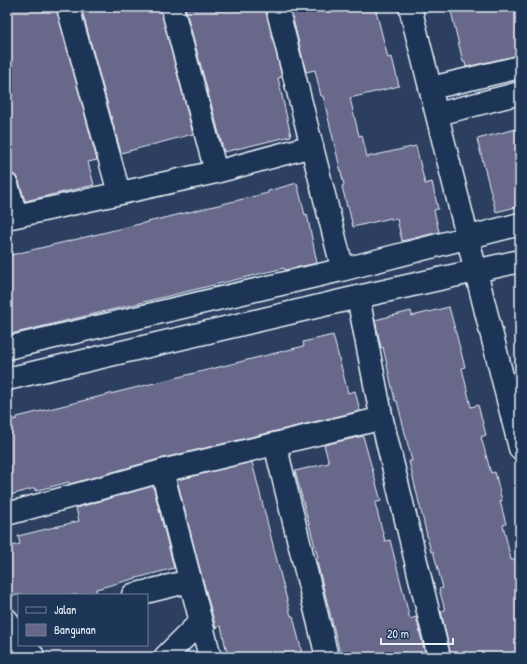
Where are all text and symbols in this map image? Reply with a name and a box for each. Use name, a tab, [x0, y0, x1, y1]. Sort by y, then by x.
legend	[18, 594, 148, 646]
text: Jalan	[54, 601, 76, 618]
scale bar	[381, 620, 453, 646]
text: Bangunan	[54, 621, 96, 638]
text: 20 m	[387, 625, 409, 642]

